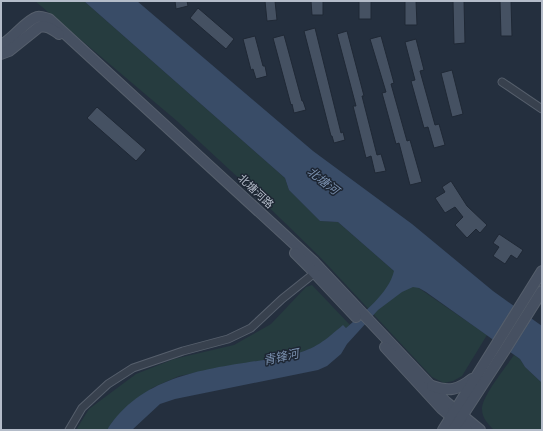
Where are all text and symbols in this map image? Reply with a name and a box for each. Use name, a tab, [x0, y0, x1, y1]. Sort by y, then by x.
water label: 北塘河	[305, 164, 343, 199]
street label: 北塘河路	[236, 172, 276, 210]
water label: 青锋河	[262, 346, 302, 368]

